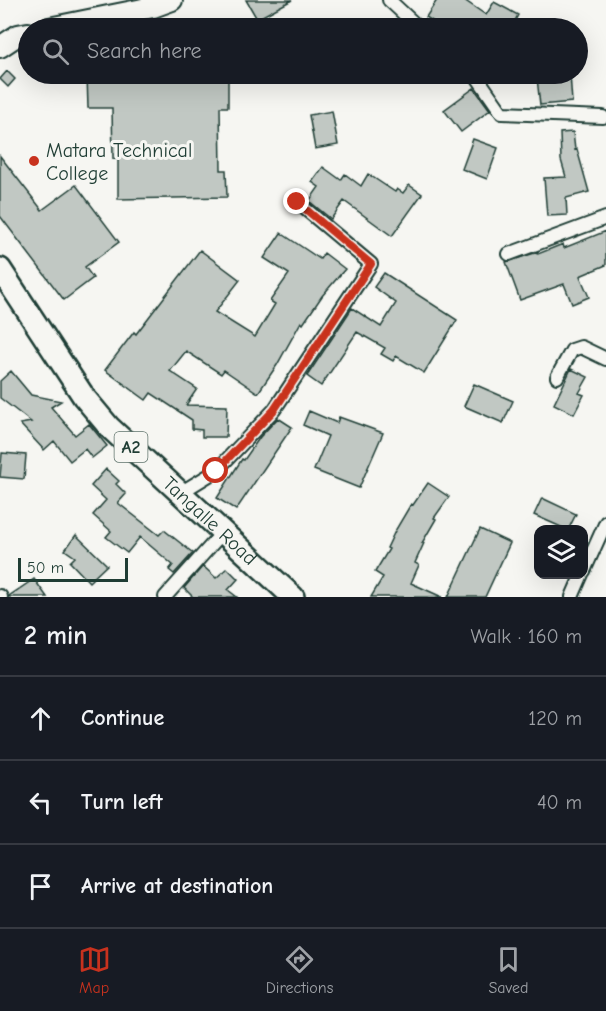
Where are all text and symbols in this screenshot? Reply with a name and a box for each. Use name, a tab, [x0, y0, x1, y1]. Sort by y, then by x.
search box	[18, 18, 588, 84]
icon: search	[39, 35, 72, 68]
text: Search here	[87, 38, 202, 64]
place label: Matara Technical College	[46, 139, 192, 185]
marker: Matara Technical College	[27, 154, 41, 168]
route end	[283, 188, 309, 214]
road number: A2	[114, 432, 148, 462]
route start	[202, 457, 228, 483]
street label: Tangalle Road	[158, 472, 262, 570]
map controls	[534, 525, 588, 579]
button: layers	[534, 525, 588, 579]
scale bar	[18, 555, 128, 582]
text: 50 m	[27, 559, 64, 577]
text: 2 min	[24, 621, 87, 651]
text: Walk · 160 m	[471, 625, 582, 648]
icon: ahead	[24, 702, 57, 735]
text: Continue	[81, 705, 164, 731]
text: 120 m	[528, 707, 582, 730]
icon: left	[24, 786, 57, 819]
text: Turn left	[81, 789, 163, 815]
text: 40 m	[537, 791, 582, 814]
icon: arrive	[24, 870, 57, 903]
text: Arrive at destination	[81, 873, 273, 899]
tab: Map	[78, 943, 111, 997]
tab: Directions	[266, 943, 333, 997]
tab: Saved	[488, 943, 528, 997]

